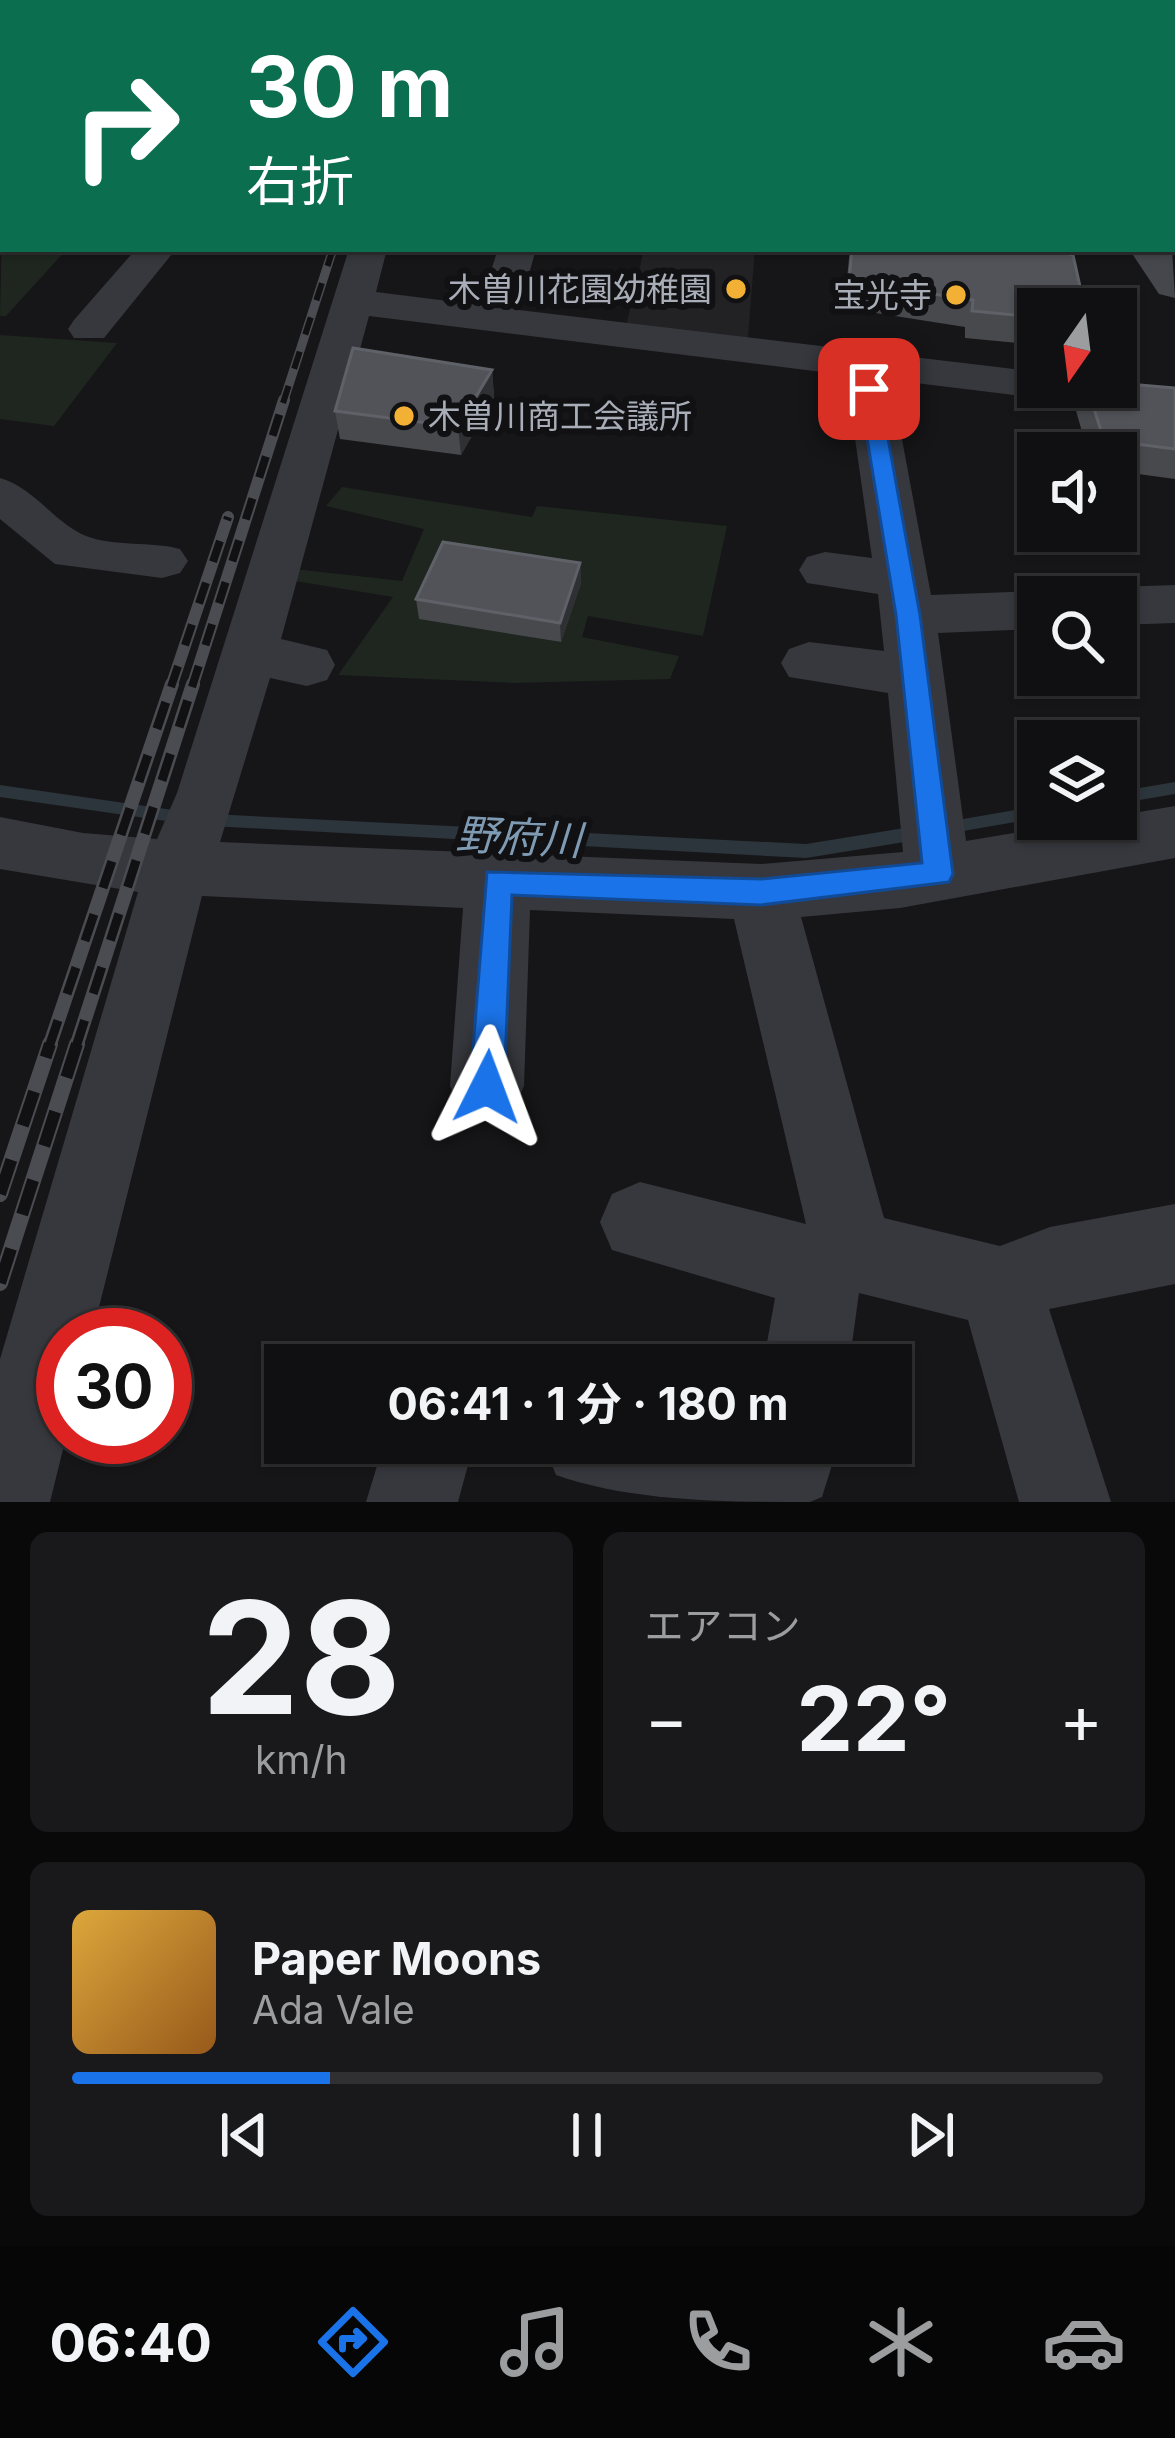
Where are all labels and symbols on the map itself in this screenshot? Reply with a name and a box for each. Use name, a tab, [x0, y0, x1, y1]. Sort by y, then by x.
place label: 木曽川花園幼稚園	[448, 269, 712, 309]
place label: 宝光寺	[833, 275, 932, 315]
marker: 木曽川花園幼稚園	[723, 276, 749, 302]
marker: 宝光寺	[943, 282, 969, 308]
north arrow	[1017, 288, 1137, 408]
pin	[818, 338, 920, 440]
place label: 木曽川商工会議所	[428, 396, 692, 436]
marker: 木曽川商工会議所	[391, 403, 417, 429]
water label: 野府川	[455, 808, 587, 865]
position arrow	[424, 1024, 550, 1150]
speed limit sign: 30	[36, 1308, 192, 1464]

